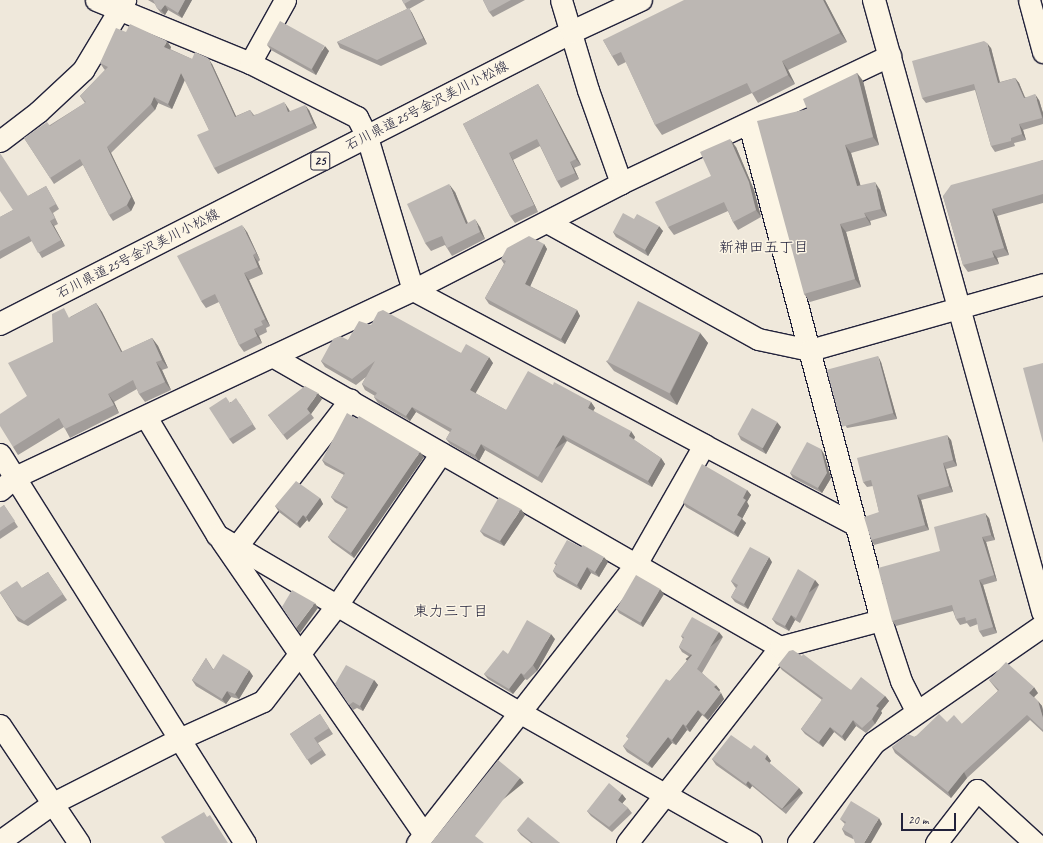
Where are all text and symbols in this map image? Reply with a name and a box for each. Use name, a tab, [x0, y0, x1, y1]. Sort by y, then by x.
street label: 石川県道25号金沢美川小松線	[343, 58, 511, 154]
road number: 25	[310, 150, 330, 172]
street label: 石川県道25号金沢美川小松線	[54, 206, 222, 302]
district label: 新神田五丁目	[719, 239, 809, 257]
district label: 東力三丁目	[414, 603, 488, 621]
scale bar	[903, 805, 958, 831]
text: 20 m	[908, 812, 928, 828]

